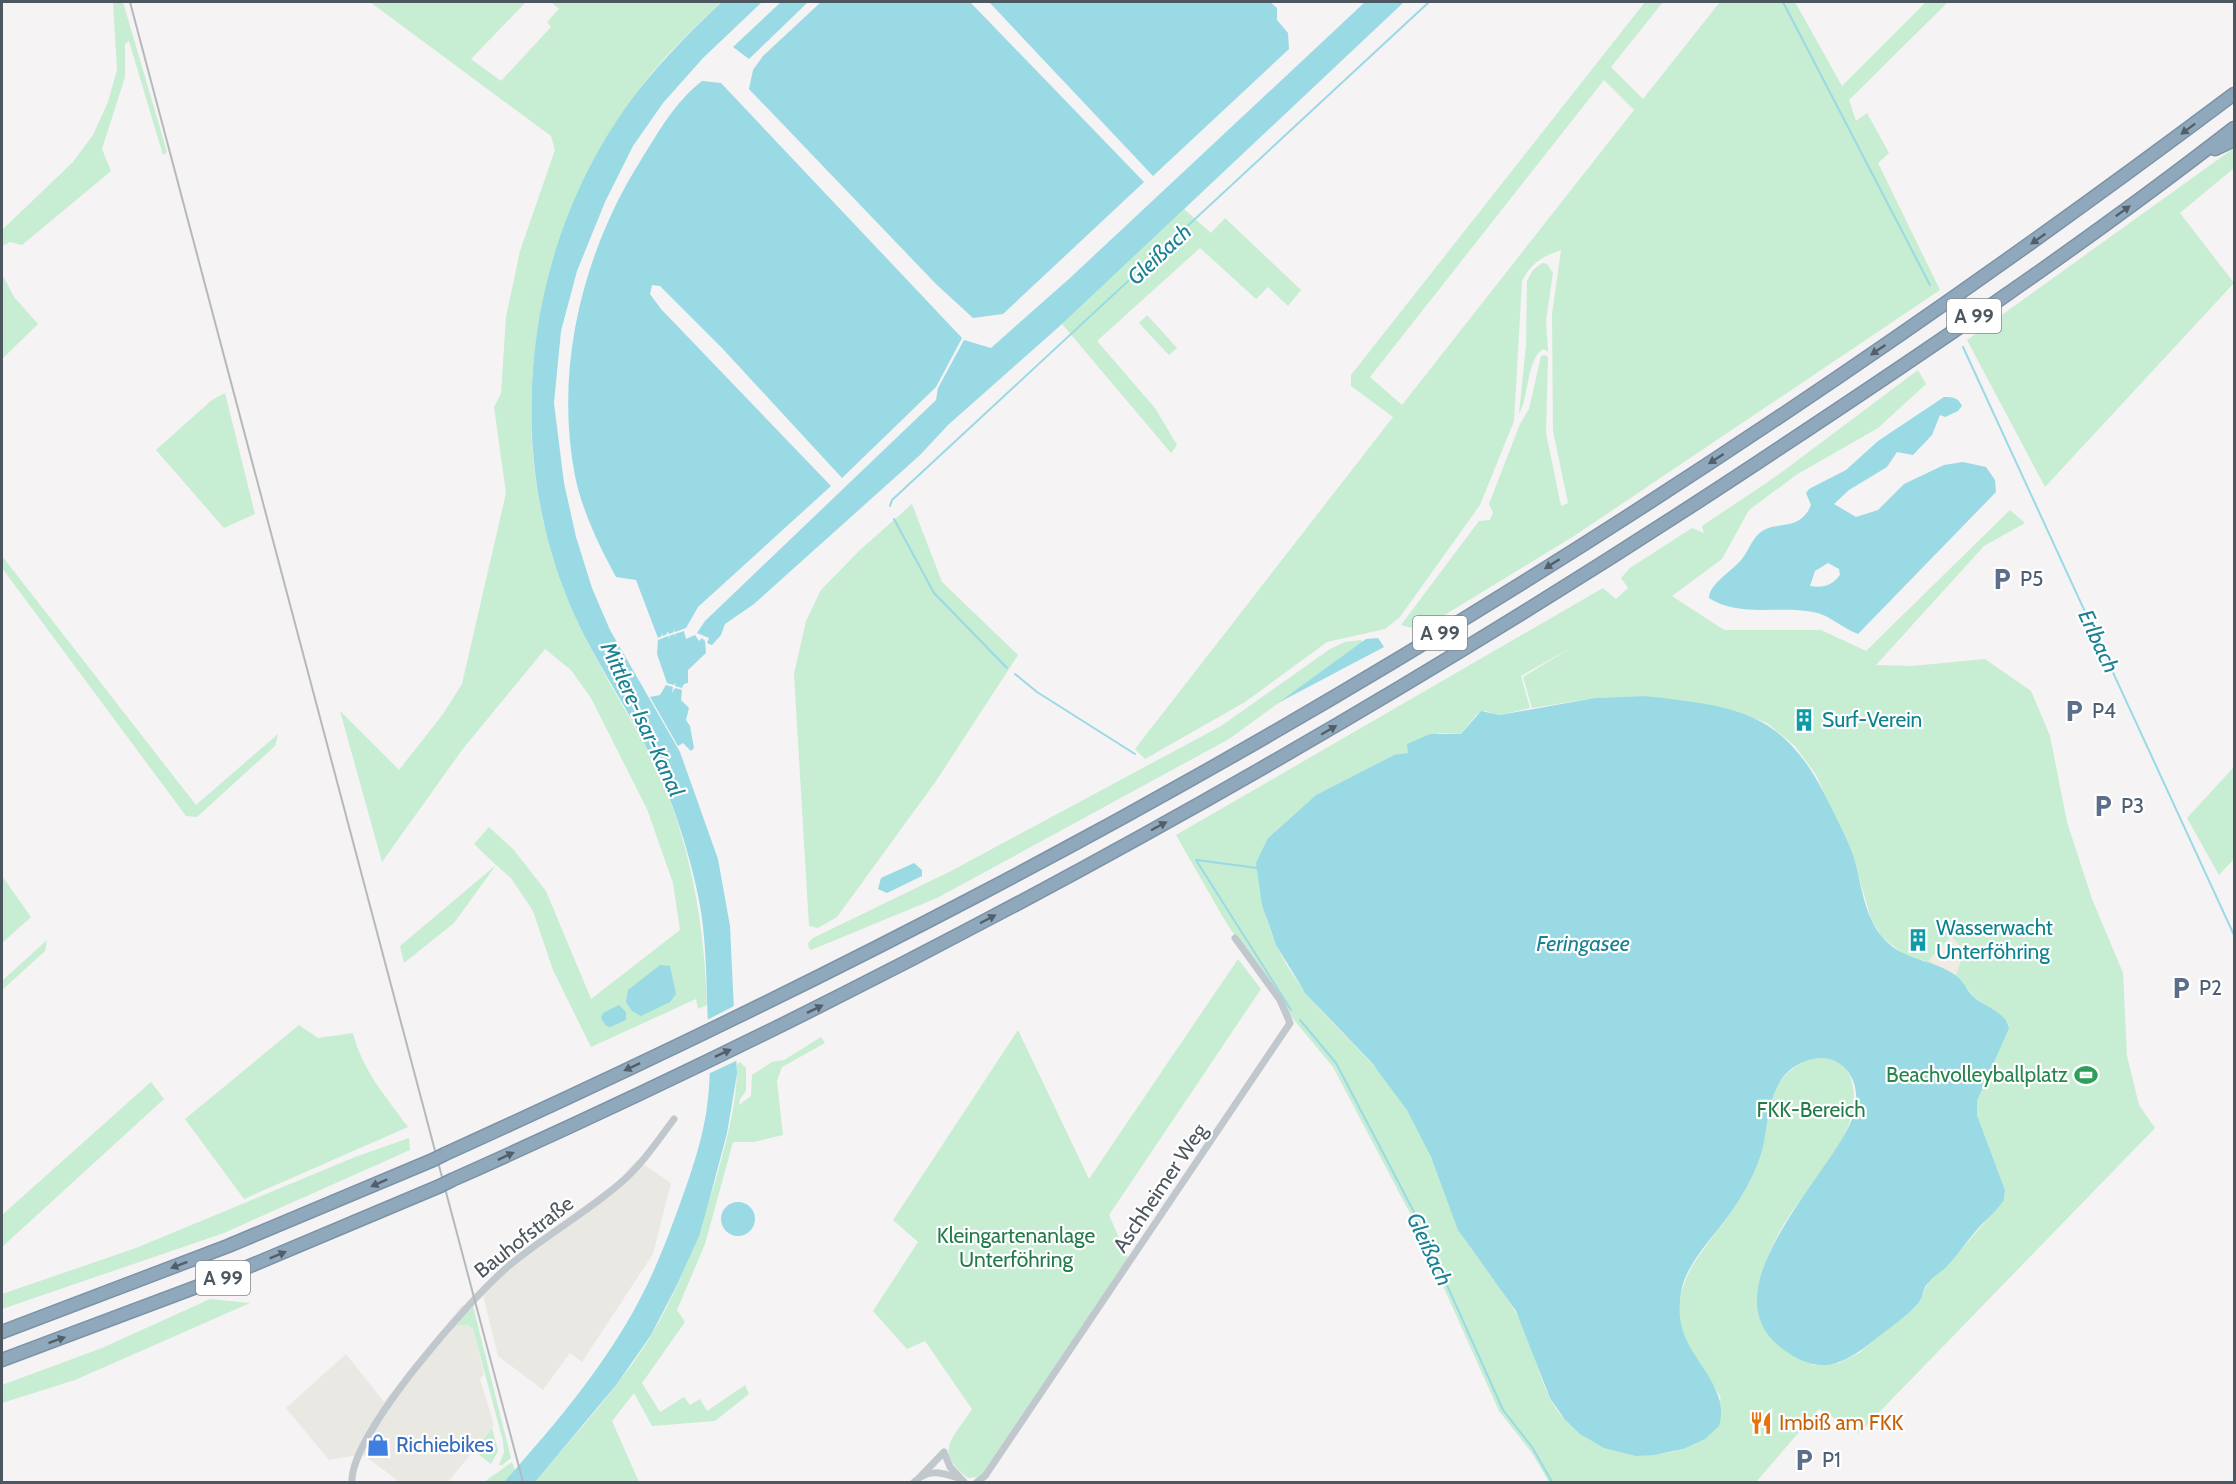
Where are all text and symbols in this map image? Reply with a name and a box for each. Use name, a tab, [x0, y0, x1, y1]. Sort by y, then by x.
one-way arrow	[2180, 123, 2196, 135]
one-way arrow	[2114, 205, 2130, 217]
water label: Gleißach	[1122, 218, 1197, 291]
one-way arrow	[2031, 233, 2047, 245]
road number: A 99	[1947, 299, 2001, 333]
one-way arrow	[1871, 344, 1887, 356]
one-way arrow	[1709, 453, 1725, 465]
one-way arrow	[1544, 559, 1560, 570]
parking icon: P5	[1989, 566, 2015, 592]
place label: P5	[2020, 566, 2043, 591]
water label: Erlbach	[2072, 605, 2125, 677]
road number: A 99	[1413, 616, 1467, 650]
water label: Mittlere-Isar-Kanal	[594, 637, 691, 802]
parking icon: P4	[2061, 698, 2087, 724]
place label: P4	[2092, 698, 2116, 723]
building icon: Surf-Verein	[1791, 707, 1817, 733]
place label: Surf-Verein	[1822, 707, 1922, 732]
one-way arrow	[1321, 724, 1337, 735]
parking icon: P3	[2090, 793, 2116, 819]
place label: P3	[2121, 793, 2144, 818]
one-way arrow	[1151, 821, 1168, 831]
one-way arrow	[980, 914, 997, 924]
place label: Wasserwacht Unterföhring	[1936, 915, 2053, 964]
building icon: Wasserwacht Unterföhring	[1905, 927, 1931, 953]
water label: Feringasee	[1536, 930, 1630, 957]
parking icon: P2	[2168, 975, 2194, 1001]
place label: P2	[2199, 975, 2222, 1000]
one-way arrow	[806, 1004, 823, 1014]
one-way arrow	[715, 1049, 732, 1058]
place label: Beachvolleyballplatz	[1886, 1062, 2068, 1087]
sports icon: Beachvolleyballplatz	[2073, 1062, 2099, 1088]
one-way arrow	[624, 1063, 641, 1072]
park label: FKK-Bereich	[1756, 1097, 1866, 1122]
street label: Aschheimer Weg	[1107, 1118, 1212, 1257]
one-way arrow	[497, 1152, 514, 1161]
one-way arrow	[370, 1178, 388, 1188]
street label: Bauhofstraße	[469, 1190, 578, 1283]
water label: Gleißach	[1401, 1208, 1458, 1290]
park label: Kleingartenanlage Unterföhring	[937, 1223, 1095, 1272]
one-way arrow	[269, 1250, 287, 1260]
one-way arrow	[170, 1260, 188, 1270]
road number: A 99	[196, 1261, 250, 1295]
one-way arrow	[48, 1334, 66, 1344]
restaurant icon: Imbiß am FKK	[1748, 1410, 1774, 1436]
place label: Imbiß am FKK	[1779, 1410, 1904, 1435]
shop icon: Richiebikes	[365, 1432, 391, 1458]
place label: Richiebikes	[396, 1432, 494, 1457]
parking icon: P1	[1791, 1447, 1817, 1473]
place label: P1	[1822, 1447, 1841, 1472]

